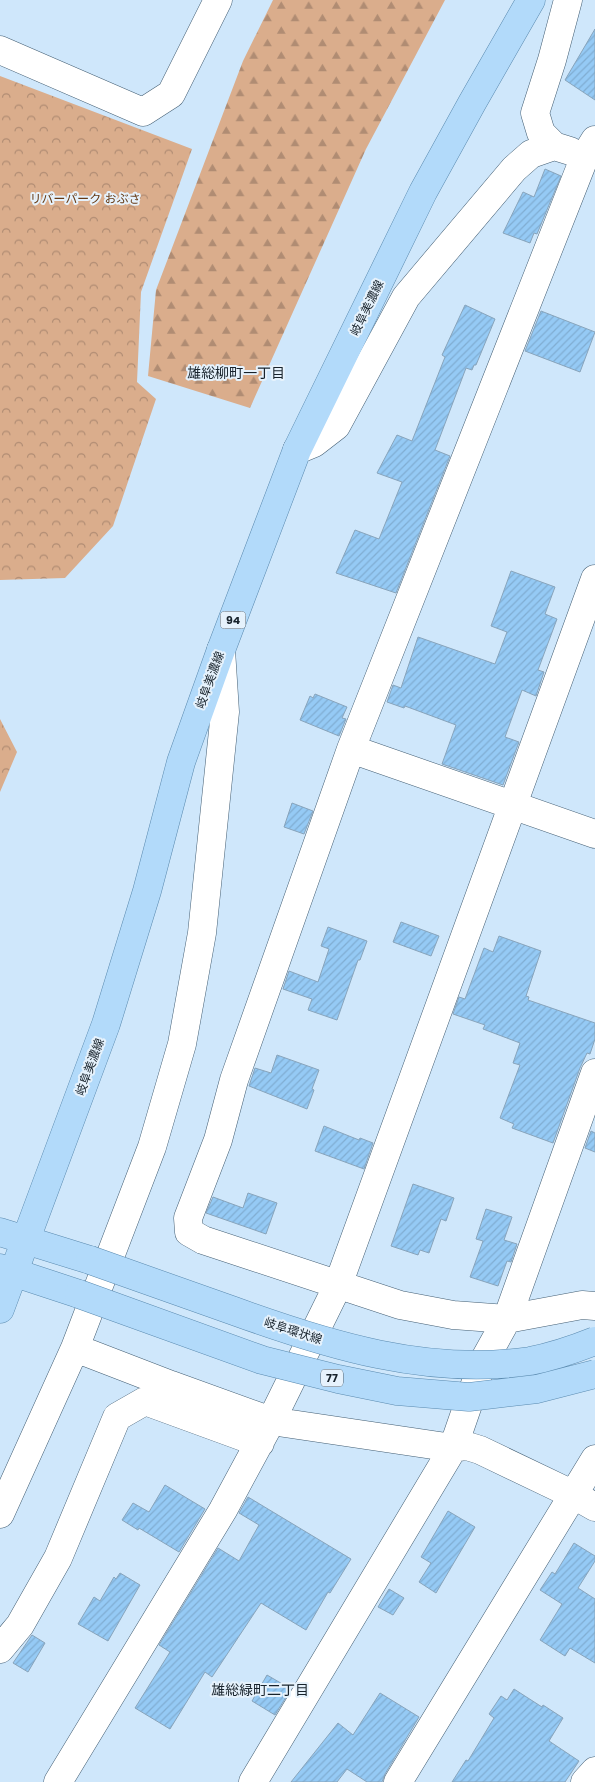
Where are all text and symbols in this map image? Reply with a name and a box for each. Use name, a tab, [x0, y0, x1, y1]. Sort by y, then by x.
park label: リバーパーク おぶさ	[29, 190, 141, 207]
street label: 岐阜美濃線	[346, 277, 387, 338]
district label: 雄総柳町一丁目	[187, 363, 285, 383]
road number: 94	[220, 612, 246, 628]
street label: 岐阜美濃線	[191, 649, 228, 711]
street label: 岐阜美濃線	[71, 1036, 108, 1098]
street label: 岐阜環状線	[262, 1313, 324, 1348]
road number: 77	[321, 1370, 343, 1386]
district label: 雄総緑町二丁目	[211, 1680, 309, 1700]

